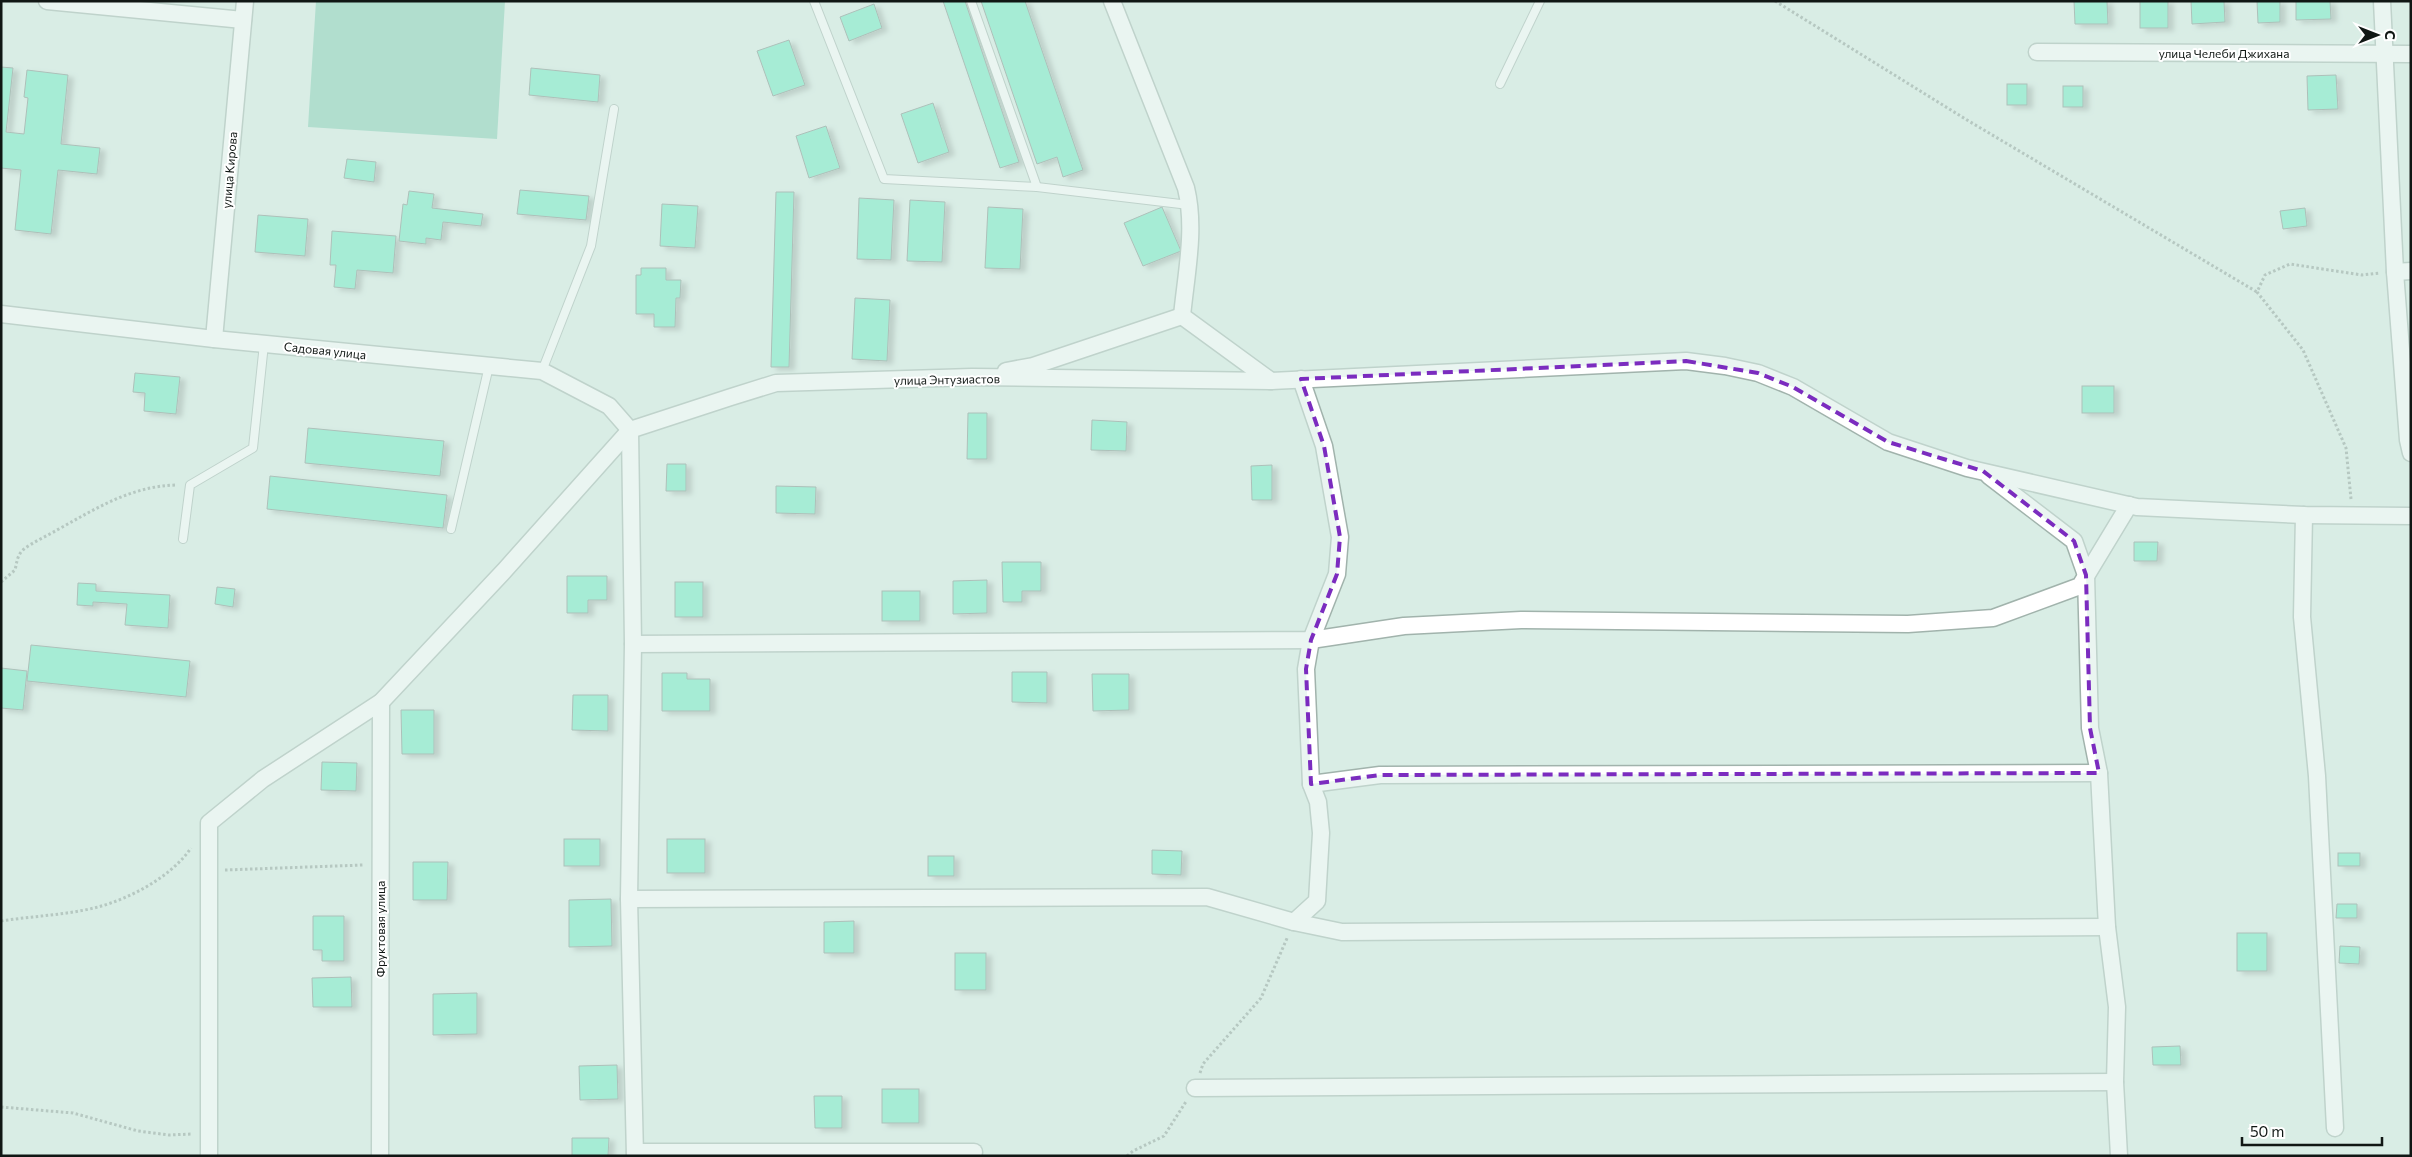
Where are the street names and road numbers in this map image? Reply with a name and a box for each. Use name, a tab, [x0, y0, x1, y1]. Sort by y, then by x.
street label: улица Челеби Джихана	[2159, 46, 2289, 60]
street label: улица Кирова	[219, 131, 239, 209]
street label: Садовая улица	[283, 339, 367, 361]
street label: улица Энтузиастов	[894, 371, 1000, 387]
street label: Фруктовая улица	[373, 881, 387, 977]

